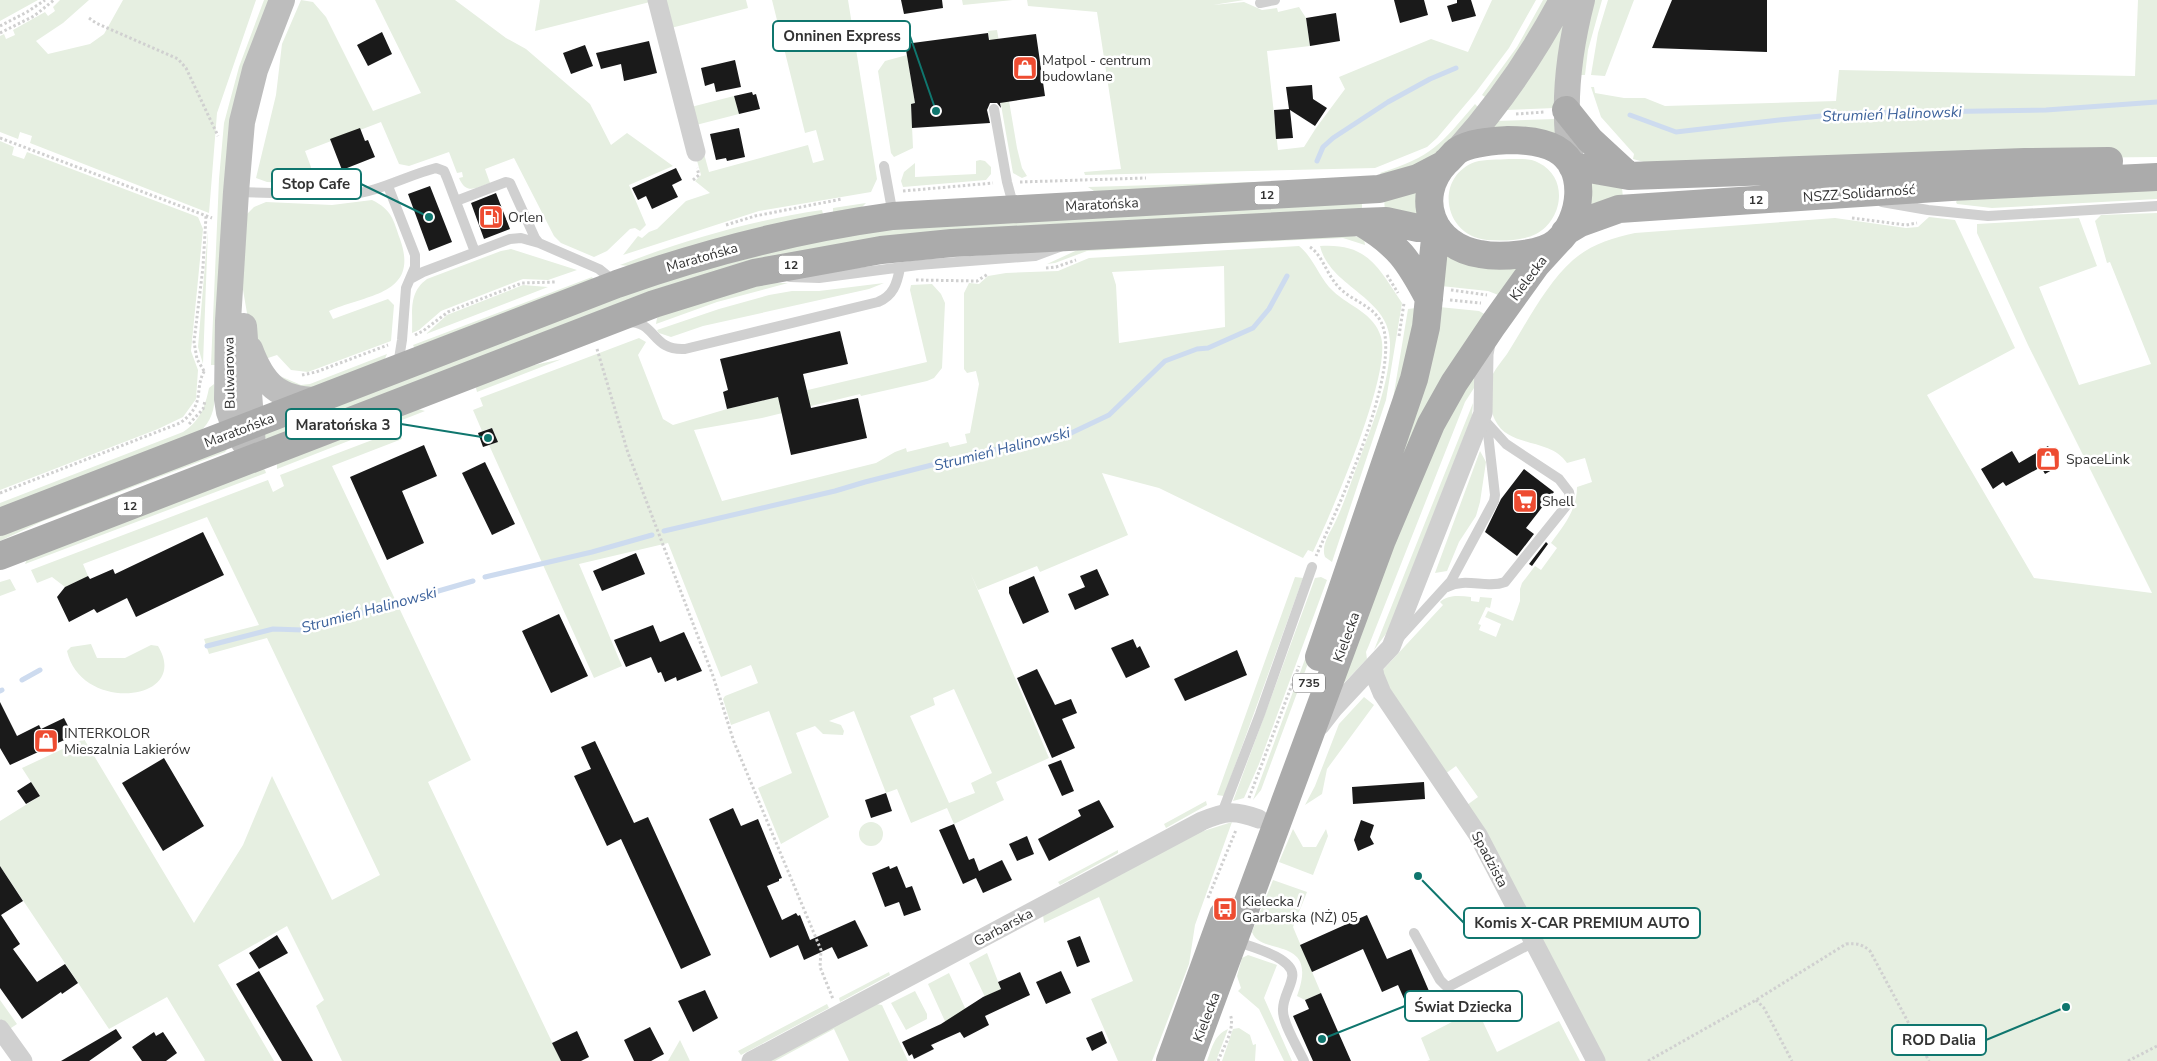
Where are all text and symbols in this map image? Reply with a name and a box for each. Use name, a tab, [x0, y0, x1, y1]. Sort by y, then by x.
callout: Onninen Express	[773, 21, 910, 51]
text: Onninen Express	[783, 26, 901, 46]
place label: Matpol - centrum budowlane	[1042, 51, 1151, 86]
shop icon: Matpol - centrum budowlane	[1012, 55, 1038, 81]
water label: Strumień Halinowski	[1822, 102, 1963, 126]
callout: Stop Cafe	[272, 169, 361, 199]
text: Stop Cafe	[282, 174, 350, 194]
street label: NSZZ Solidarność	[1802, 180, 1916, 207]
road number: 12	[1254, 186, 1280, 204]
road number: 12	[1744, 190, 1768, 210]
street label: Maratońska	[1065, 193, 1139, 216]
fuel station icon: Orlen	[478, 204, 504, 230]
place label: Orlen	[508, 208, 543, 227]
street label: Maratońska	[664, 238, 740, 277]
street label: Kielecka	[1505, 252, 1552, 305]
road number: 12	[778, 256, 804, 274]
street label: Bulwarowa	[219, 337, 240, 409]
street label: Maratońska	[202, 408, 277, 452]
callout: Maratońska 3	[286, 409, 401, 439]
text: Maratońska 3	[296, 415, 390, 435]
water label: Strumień Halinowski	[932, 422, 1073, 476]
shop icon: SpaceLink	[2035, 446, 2061, 472]
place label: SpaceLink	[2066, 450, 2131, 469]
supermarket icon: Shell	[1512, 488, 1538, 514]
place label: Shell	[1542, 492, 1575, 511]
road number: 12	[118, 496, 142, 516]
water label: Strumień Halinowski	[299, 582, 440, 638]
street label: Kielecka	[1329, 610, 1364, 665]
road number: 735	[1293, 674, 1325, 692]
place label: INTERKOLOR Mieszalnia Lakierów	[64, 724, 191, 759]
shop icon: INTERKOLOR Mieszalnia Lakierów	[33, 728, 59, 754]
street label: Spadzista	[1467, 828, 1512, 891]
place label: Kielecka / Garbarska (NŻ) 05	[1242, 892, 1358, 927]
bus stop icon: Kielecka / Garbarska (NŻ) 05	[1212, 896, 1238, 922]
street label: Garbarska	[970, 904, 1036, 951]
callout: Komis X-CAR PREMIUM AUTO	[1464, 908, 1700, 938]
text: Komis X-CAR PREMIUM AUTO	[1474, 913, 1690, 933]
street label: Kielecka	[1188, 990, 1225, 1045]
callout: Świat Dziecka	[1405, 991, 1522, 1021]
text: Świat Dziecka	[1414, 997, 1512, 1017]
callout: ROD Dalia	[1892, 1025, 1986, 1055]
text: ROD Dalia	[1902, 1030, 1976, 1050]

